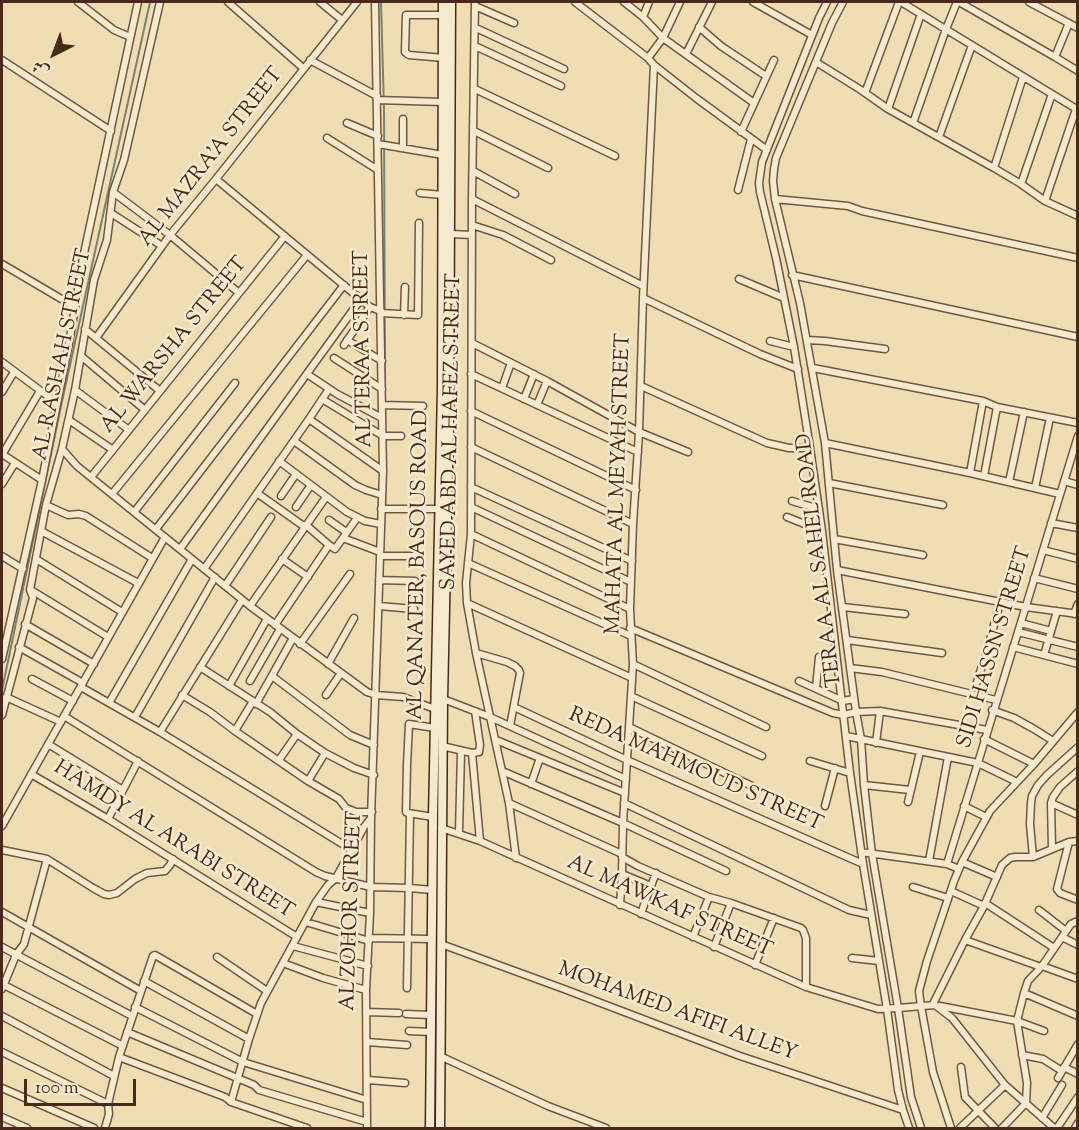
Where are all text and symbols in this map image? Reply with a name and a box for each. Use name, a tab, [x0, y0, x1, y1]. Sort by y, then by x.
north arrow	[24, 24, 84, 84]
text: ش	[28, 54, 55, 82]
street label: AL MAZRA'A STREET	[134, 64, 290, 252]
street label: AL RASHAH STREET	[29, 247, 99, 463]
street label: AL TERAA STREET	[351, 250, 379, 448]
street label: AL WARSHA STREET	[96, 253, 254, 439]
street label: SAYED ABD AL HAFEZ STREET	[438, 273, 468, 591]
street label: MAHATA AL MEYAH STREET	[602, 333, 638, 635]
street label: AL QANATER, BASOUS ROAD	[405, 409, 435, 721]
street label: TERAA AL SAHEL ROAD	[793, 432, 849, 688]
street label: SIDI HASSN STREET	[953, 544, 1039, 752]
street label: REDA MAHMOUD STREET	[564, 703, 826, 839]
street label: HAMDY AL ARABI STREET	[48, 756, 298, 926]
street label: AL ZOHOR STREET	[337, 810, 369, 1012]
street label: AL MAWKAF STREET	[563, 851, 775, 965]
street label: MOHAMED AFIFI ALLEY	[554, 958, 800, 1068]
scale bar	[27, 1067, 140, 1105]
text: 100 m	[35, 1076, 79, 1102]

